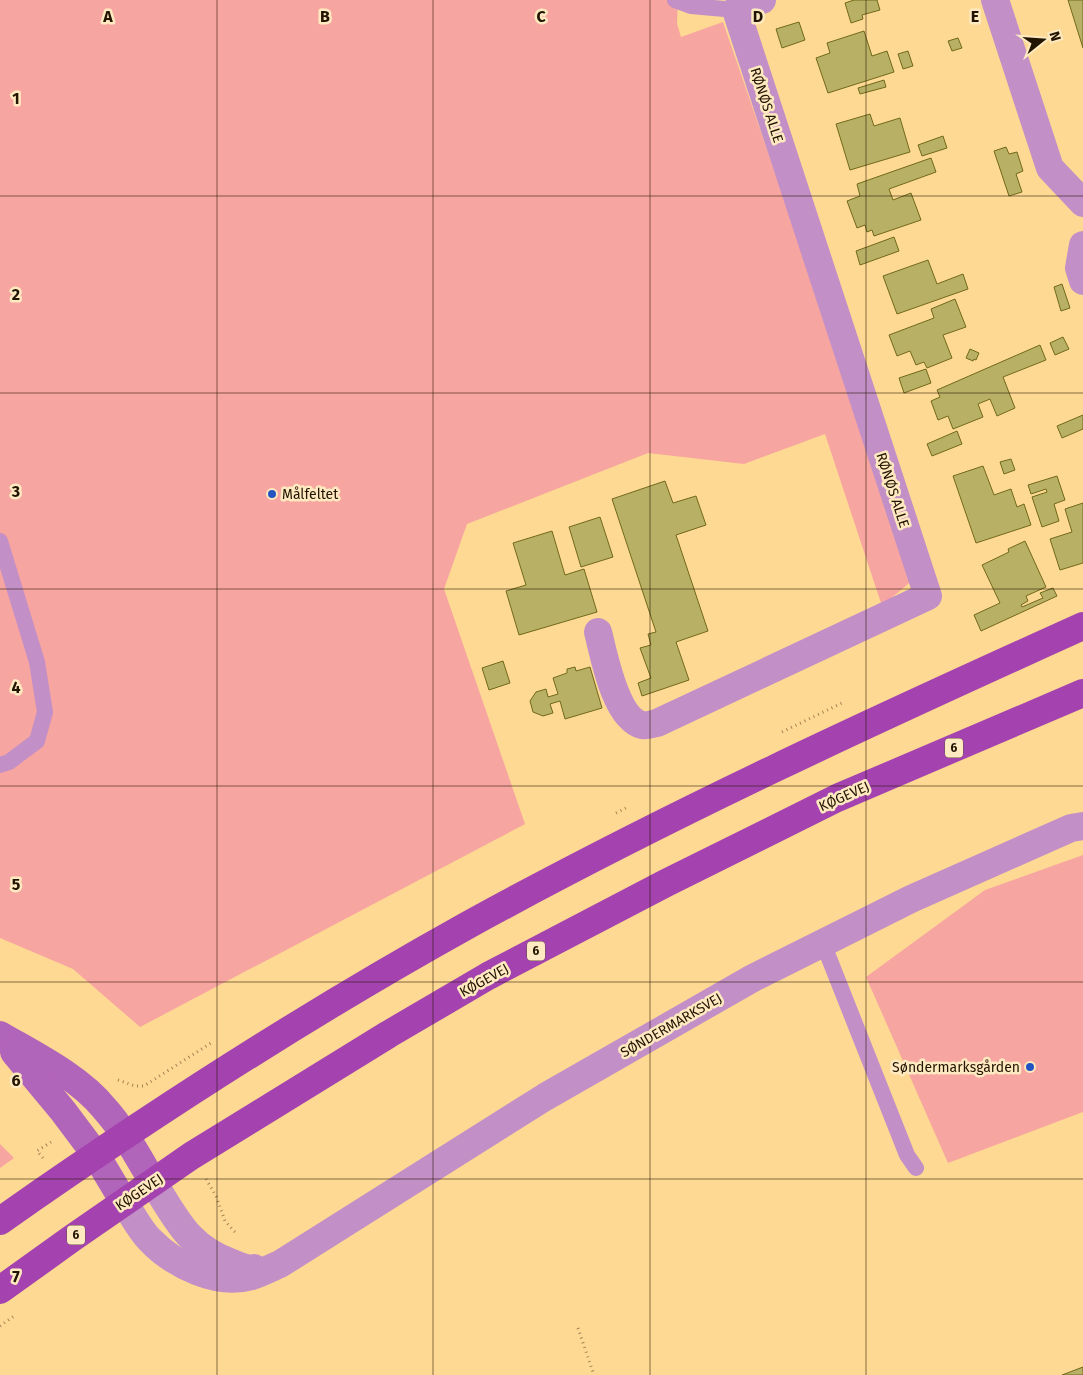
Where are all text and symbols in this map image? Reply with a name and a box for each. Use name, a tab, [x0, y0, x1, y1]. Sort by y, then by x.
text: A	[102, 7, 113, 26]
text: B	[320, 7, 330, 26]
text: C	[536, 7, 546, 26]
text: D	[753, 7, 763, 26]
text: E	[971, 7, 979, 26]
north arrow	[1018, 15, 1068, 65]
text: N	[1045, 29, 1064, 43]
street label: RØNØS ALLE	[746, 65, 787, 145]
text: 1	[12, 89, 20, 108]
text: 2	[12, 285, 20, 304]
street label: RØNØS ALLE	[872, 450, 913, 530]
text: 3	[11, 482, 20, 501]
place label: Målfeltet	[282, 486, 339, 503]
marker: Målfeltet	[266, 488, 278, 500]
text: 4	[11, 678, 21, 697]
road number: 6	[945, 738, 963, 758]
street label: KØGEVEJ	[816, 778, 872, 815]
text: 5	[12, 875, 21, 894]
road number: 6	[527, 941, 545, 960]
street label: KØGEVEJ	[457, 960, 512, 1001]
street label: SØNDERMARKSVEJ	[618, 990, 725, 1061]
place label: Søndermarksgården	[892, 1059, 1020, 1076]
marker: Søndermarksgården	[1024, 1061, 1036, 1073]
text: 6	[11, 1071, 21, 1090]
street label: KØGEVEJ	[112, 1170, 166, 1214]
road number: 6	[67, 1226, 85, 1244]
text: 7	[12, 1267, 20, 1286]

